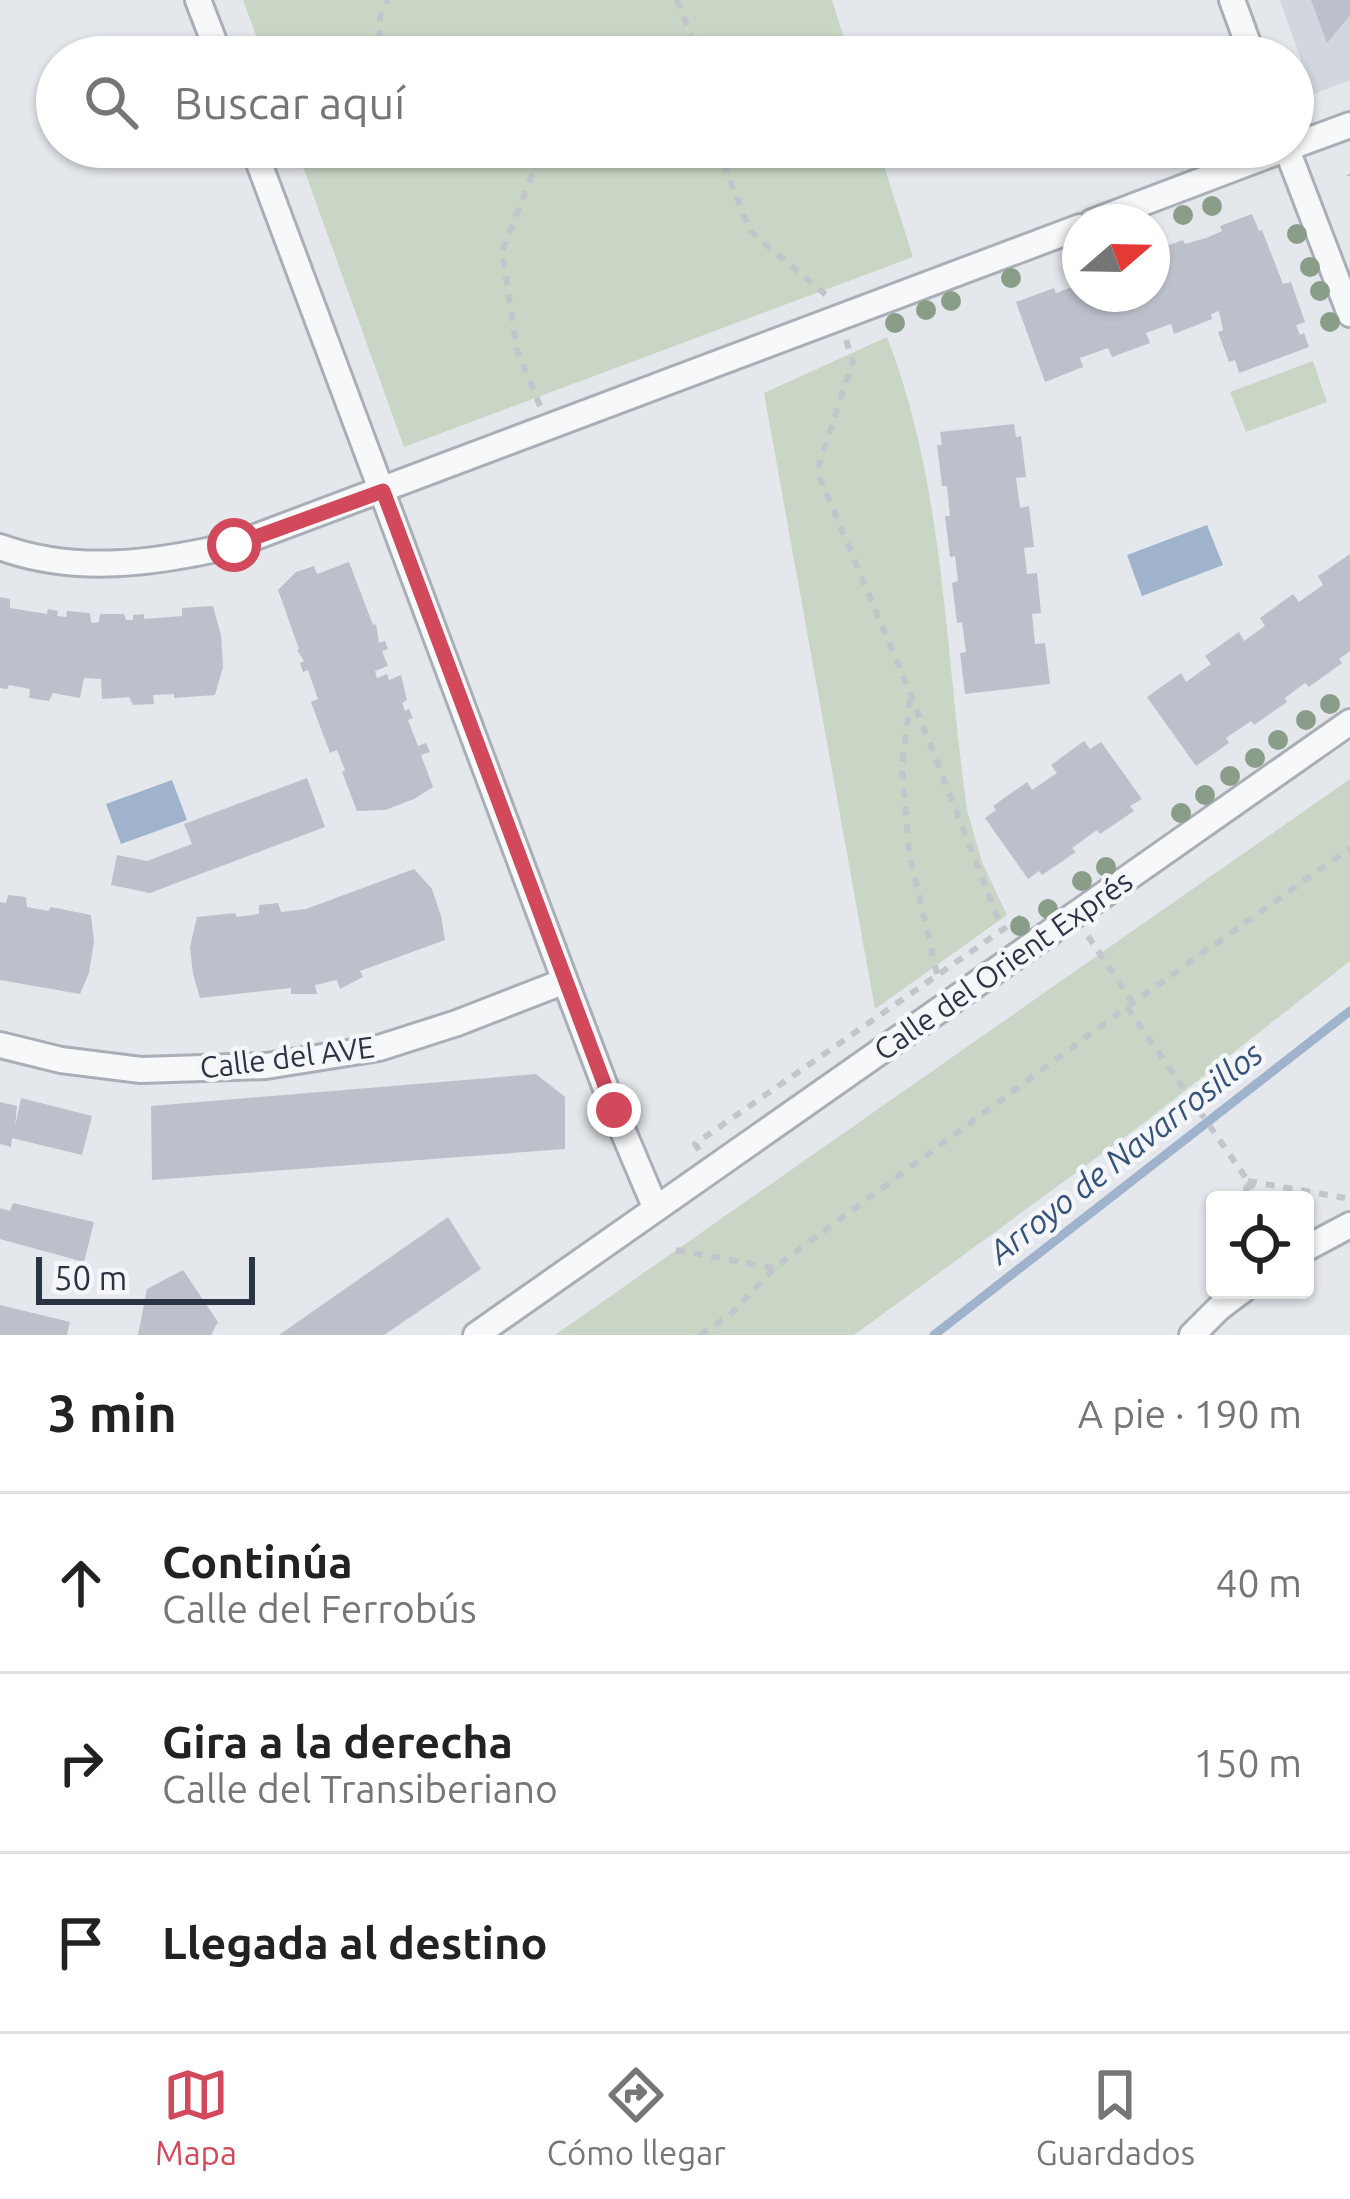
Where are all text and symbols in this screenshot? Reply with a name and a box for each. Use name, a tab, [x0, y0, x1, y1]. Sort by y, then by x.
search box	[36, 36, 1314, 168]
icon: search	[78, 69, 144, 135]
text: Buscar aquí	[174, 77, 405, 128]
north arrow	[1062, 204, 1170, 312]
route start	[207, 518, 261, 572]
street label: Calle del Orient Exprés	[868, 863, 1138, 1067]
street label: Calle del AVE	[198, 1029, 376, 1085]
water label: Arroyo de Navarrosillos	[979, 1034, 1269, 1272]
route end	[587, 1083, 641, 1137]
map controls	[1206, 1191, 1314, 1299]
button: locate	[1206, 1191, 1314, 1299]
scale bar	[36, 1251, 255, 1304]
text: 50 m	[54, 1259, 127, 1296]
text: 3 min	[48, 1384, 177, 1442]
text: A pie · 190 m	[1078, 1392, 1302, 1435]
text: Continúa	[162, 1536, 353, 1587]
icon: ahead	[48, 1550, 114, 1616]
text: 40 m	[1215, 1561, 1302, 1604]
text: Calle del Ferrobús	[162, 1587, 477, 1630]
text: Gira a la derecha	[162, 1716, 513, 1767]
icon: right	[48, 1730, 114, 1796]
text: 150 m	[1193, 1741, 1302, 1784]
text: Calle del Transiberiano	[162, 1767, 558, 1810]
icon: arrive	[48, 1910, 114, 1976]
text: Llegada al destino	[162, 1917, 547, 1968]
tab: Mapa	[155, 2062, 237, 2171]
tab: Cómo llegar	[547, 2062, 726, 2171]
tab: Guardados	[1036, 2062, 1195, 2171]

